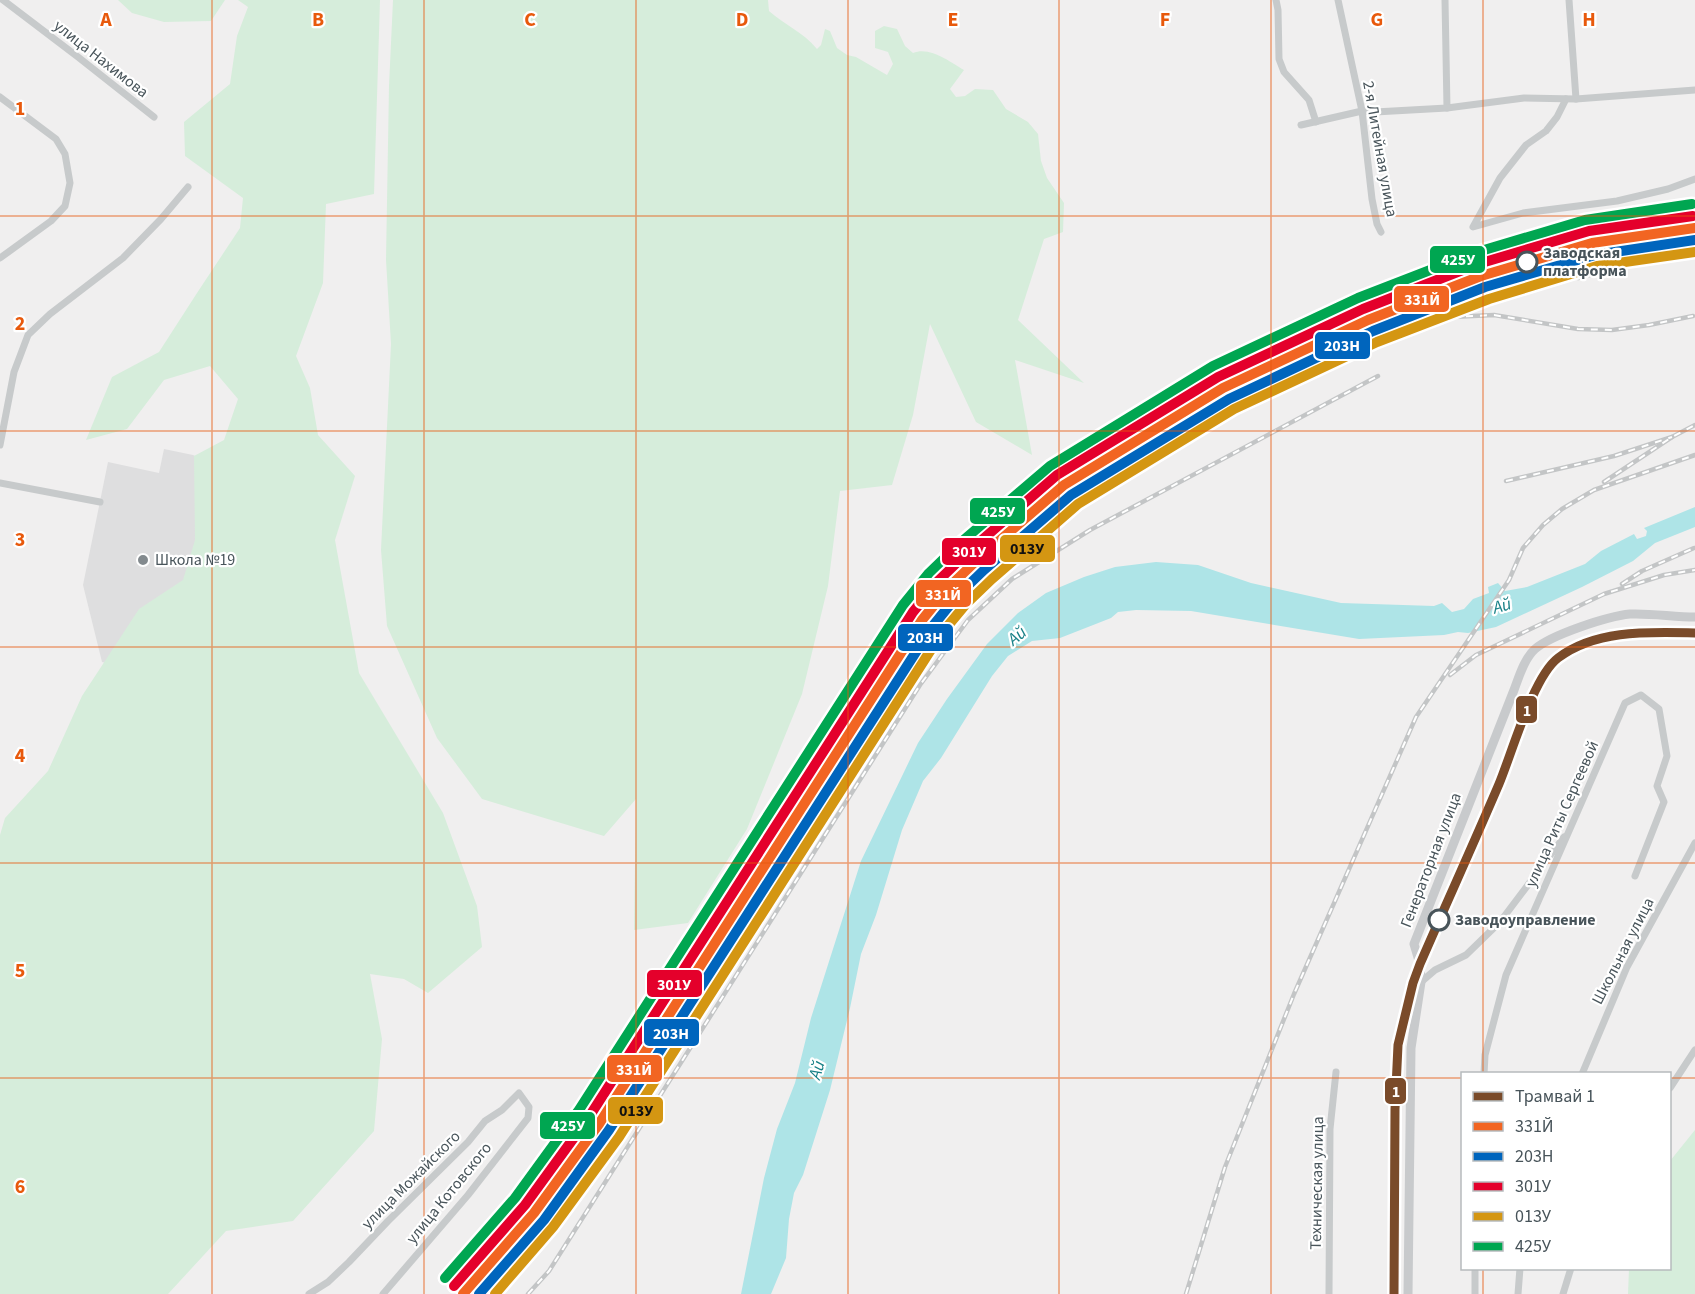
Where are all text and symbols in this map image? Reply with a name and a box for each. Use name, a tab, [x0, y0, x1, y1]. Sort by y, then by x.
text: A	[99, 6, 112, 34]
text: B	[312, 6, 324, 34]
text: C	[524, 6, 536, 34]
text: D	[736, 6, 748, 34]
text: E	[948, 6, 958, 34]
text: F	[1160, 6, 1170, 34]
text: G	[1371, 6, 1383, 34]
text: H	[1582, 6, 1596, 34]
street label: улица Нахимова	[49, 15, 153, 103]
street label: 2-я Литейная улица	[1357, 79, 1403, 219]
text: 1	[15, 95, 25, 123]
place label: Заводская платформа	[1543, 242, 1627, 282]
line badge: 425У	[1429, 245, 1486, 274]
text: 425У	[1441, 249, 1475, 271]
marker: Заводская платформа	[1516, 251, 1538, 273]
line badge: 331Й	[1393, 285, 1450, 313]
text: 331Й	[1404, 289, 1440, 311]
text: 2	[15, 310, 25, 338]
line badge: 203Н	[1314, 331, 1371, 360]
text: 203Н	[1324, 335, 1360, 357]
line badge: 425У	[969, 497, 1026, 525]
text: 425У	[981, 501, 1015, 523]
text: 3	[15, 526, 25, 554]
line badge: 013У	[999, 534, 1056, 563]
line badge: 301У	[941, 537, 997, 566]
text: 013У	[1010, 538, 1044, 560]
text: 301У	[952, 541, 986, 563]
place label: Школа №19	[155, 549, 235, 571]
marker: Школа №19	[136, 553, 150, 567]
line badge: 331Й	[915, 579, 972, 608]
text: 331Й	[925, 584, 961, 606]
water label: Ай	[1489, 591, 1514, 621]
water label: Ай	[1001, 621, 1032, 652]
line badge: 203Н	[897, 623, 954, 652]
text: 203Н	[907, 627, 943, 649]
line badge: 1	[1515, 695, 1538, 724]
text: 1	[1523, 700, 1531, 722]
street label: улица Риты Сергеевой	[1520, 737, 1604, 891]
text: 4	[15, 742, 26, 770]
street label: Генераторная улица	[1395, 789, 1467, 931]
street label: Школьная улица	[1587, 894, 1659, 1008]
marker: Заводоуправление	[1428, 909, 1450, 931]
place label: Заводоуправление	[1455, 909, 1596, 931]
text: 5	[15, 957, 25, 985]
line badge: 301У	[646, 969, 703, 998]
text: 301У	[657, 974, 691, 996]
line badge: 203Н	[643, 1018, 700, 1047]
text: 203Н	[653, 1023, 689, 1045]
line badge: 331Й	[606, 1054, 663, 1083]
water label: Ай	[802, 1058, 832, 1083]
text: 331Й	[616, 1059, 652, 1081]
legend	[1461, 1072, 1671, 1270]
line badge: 1	[1384, 1077, 1407, 1105]
text: 1	[1392, 1081, 1400, 1103]
text: Трамвай 1	[1515, 1084, 1595, 1109]
line badge: 013У	[607, 1096, 664, 1125]
text: 013У	[619, 1100, 653, 1122]
line badge: 425У	[539, 1111, 596, 1140]
text: 331Й	[1515, 1114, 1554, 1139]
text: 425У	[551, 1115, 585, 1137]
street label: Техническая улица	[1305, 1116, 1329, 1250]
street label: улица Можайского	[357, 1126, 465, 1234]
street label: улица Котовского	[401, 1138, 497, 1248]
text: 203Н	[1515, 1144, 1554, 1169]
text: 6	[15, 1173, 25, 1201]
text: 301У	[1515, 1174, 1552, 1199]
text: 013У	[1515, 1204, 1552, 1229]
text: 425У	[1515, 1234, 1552, 1259]

